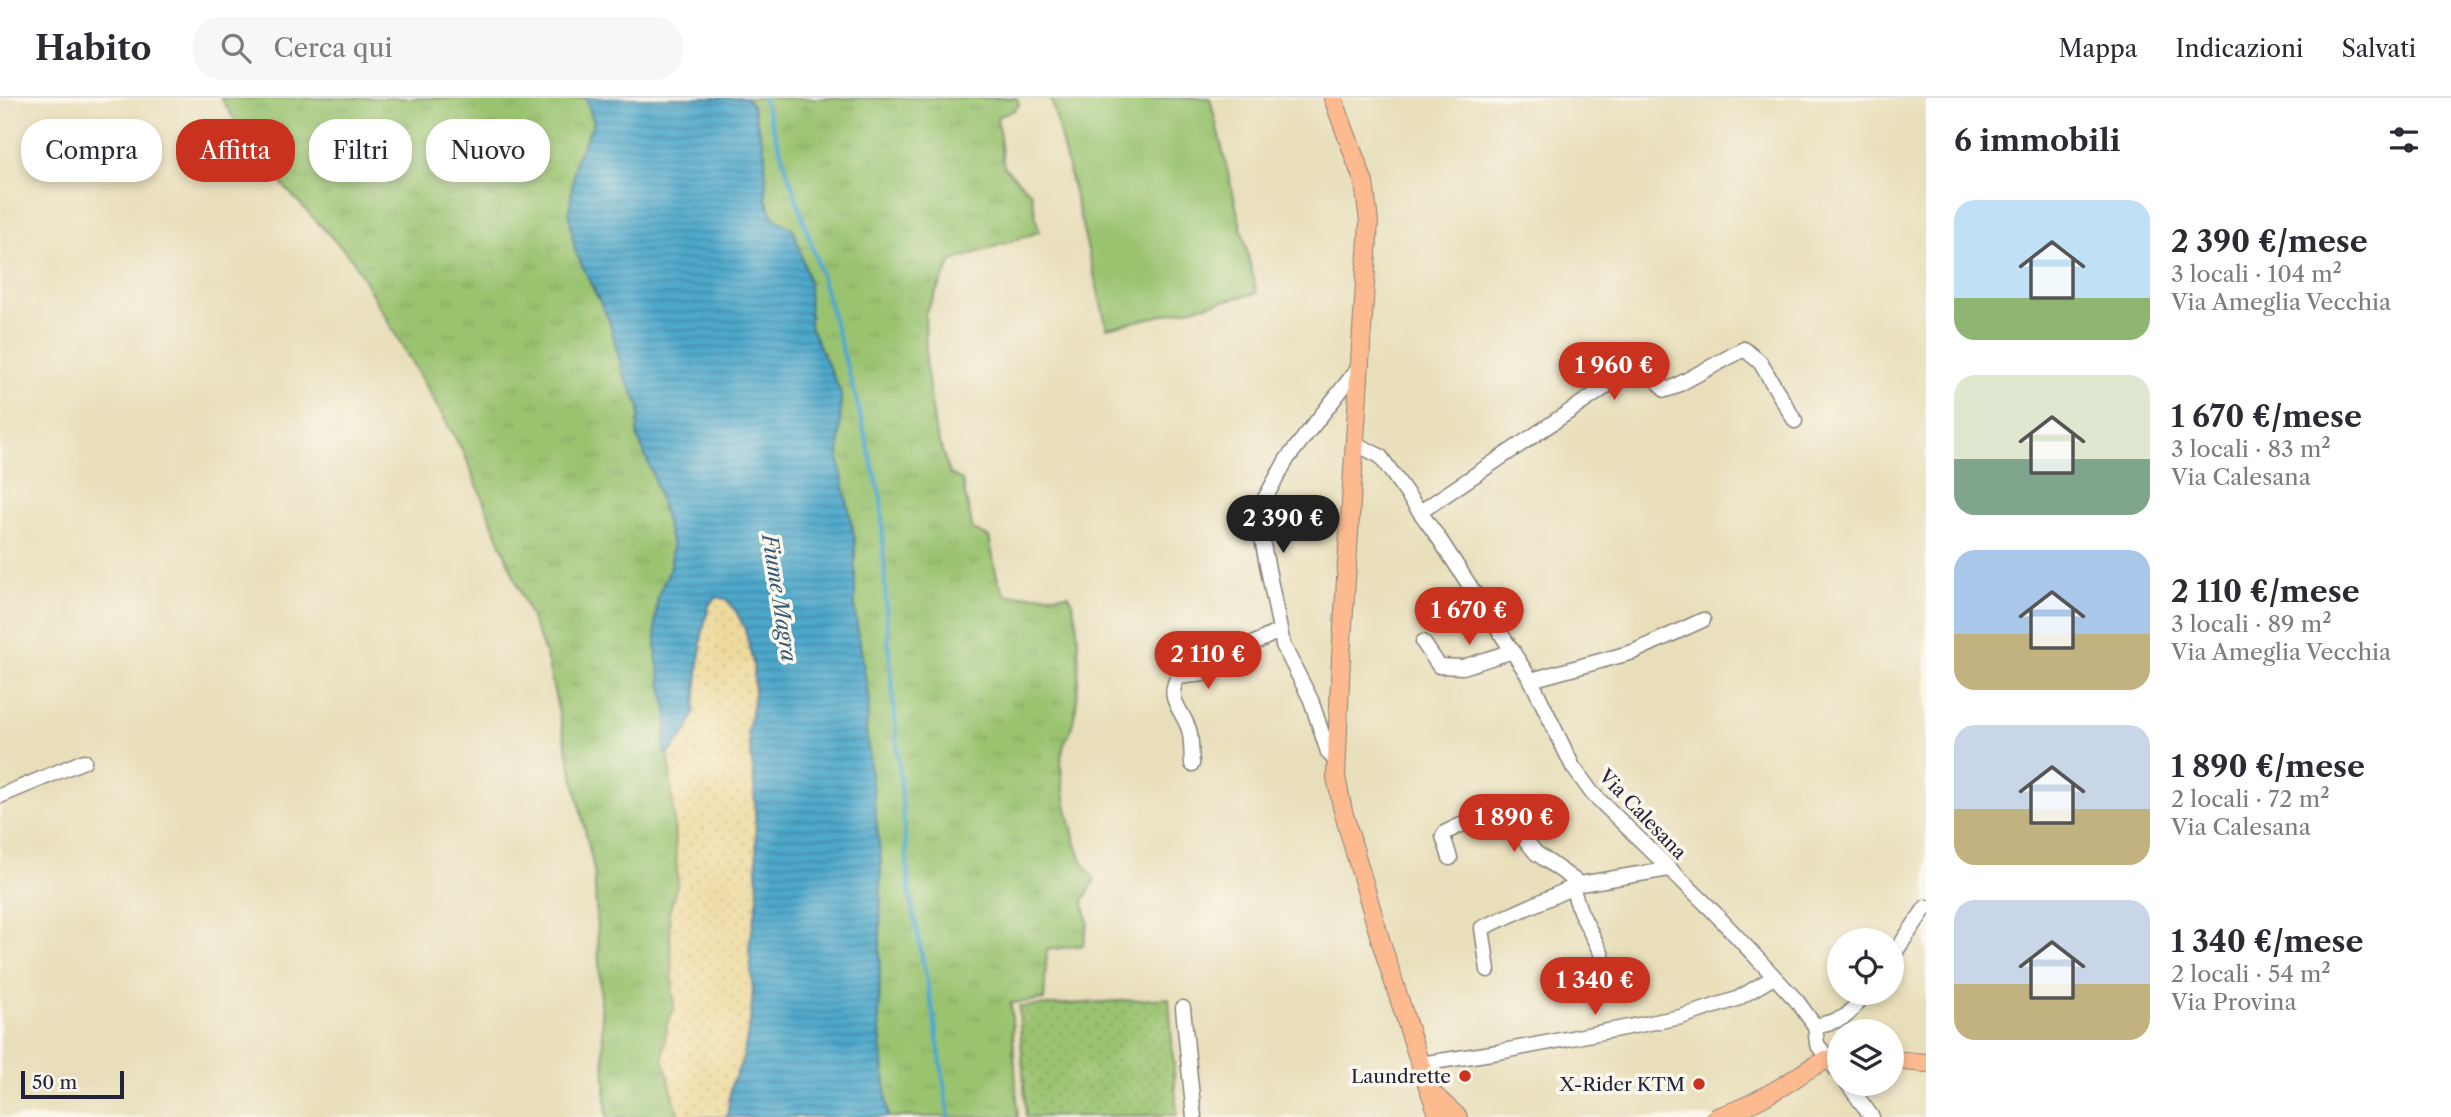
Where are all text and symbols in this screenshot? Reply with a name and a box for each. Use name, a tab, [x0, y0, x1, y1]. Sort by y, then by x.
search box	[193, 17, 683, 80]
text: Habito	[35, 28, 151, 69]
icon: search	[217, 29, 255, 67]
text: Cerca qui	[273, 32, 392, 64]
text: Mappa	[2058, 34, 2137, 63]
text: Indicazioni	[2175, 34, 2303, 63]
text: Salvati	[2341, 34, 2416, 63]
chip: Compra	[21, 119, 162, 182]
chip: Affitta	[176, 119, 295, 182]
chip: Filtri	[309, 119, 412, 182]
chip: Nuovo	[426, 119, 550, 182]
icon: filters	[2385, 121, 2423, 159]
text: 6 immobili	[1954, 122, 2121, 159]
text: 2 390 €/mese	[2171, 223, 2368, 260]
icon: home	[2010, 228, 2094, 312]
text: 3 locali · 104 m²	[2171, 260, 2342, 288]
text: Via Ameglia Vecchia	[2171, 288, 2391, 316]
pin: 1 960 €	[1549, 342, 1679, 402]
text: 1 960 €	[1575, 351, 1653, 379]
text: 1 670 €/mese	[2171, 398, 2362, 435]
icon: home	[2010, 403, 2094, 487]
text: 3 locali · 83 m²	[2171, 435, 2331, 463]
text: Via Calesana	[2171, 463, 2311, 491]
pin: 2 390 €	[1218, 496, 1348, 555]
text: 2 390 €	[1242, 504, 1324, 532]
water label: Fiume Magra	[757, 530, 802, 664]
text: 2 110 €/mese	[2171, 573, 2360, 610]
icon: home	[2010, 578, 2094, 662]
pin: 1 670 €	[1404, 588, 1534, 647]
text: 1 670 €	[1431, 596, 1507, 624]
text: 3 locali · 89 m²	[2171, 610, 2332, 638]
pin: 2 110 €	[1143, 632, 1273, 691]
text: Via Ameglia Vecchia	[2171, 638, 2391, 666]
text: 2 110 €	[1171, 640, 1245, 668]
text: 1 890 €/mese	[2171, 748, 2365, 785]
icon: home	[2010, 753, 2094, 837]
street label: Via Calesana	[1594, 764, 1691, 864]
text: 2 locali · 72 m²	[2171, 785, 2330, 813]
pin: 1 890 €	[1449, 794, 1579, 854]
text: 1 890 €	[1474, 803, 1554, 831]
text: Via Calesana	[2171, 813, 2311, 841]
text: 1 340 €/mese	[2171, 923, 2363, 960]
map controls	[1827, 928, 1904, 1096]
button: locate	[1827, 928, 1904, 1005]
icon: home	[2010, 928, 2094, 1012]
pin: 1 340 €	[1530, 958, 1660, 1017]
text: 2 locali · 54 m²	[2171, 960, 2331, 988]
text: 1 340 €	[1556, 966, 1634, 994]
text: Via Provina	[2171, 988, 2297, 1016]
button: layers	[1827, 1019, 1904, 1096]
place label: Laundrette	[1351, 1065, 1451, 1088]
scale bar	[21, 1068, 124, 1100]
marker: Laundrette	[1457, 1068, 1473, 1084]
text: 50 m	[32, 1071, 77, 1094]
place label: X-Rider KTM	[1559, 1073, 1685, 1096]
marker: X-Rider KTM	[1691, 1076, 1707, 1092]

